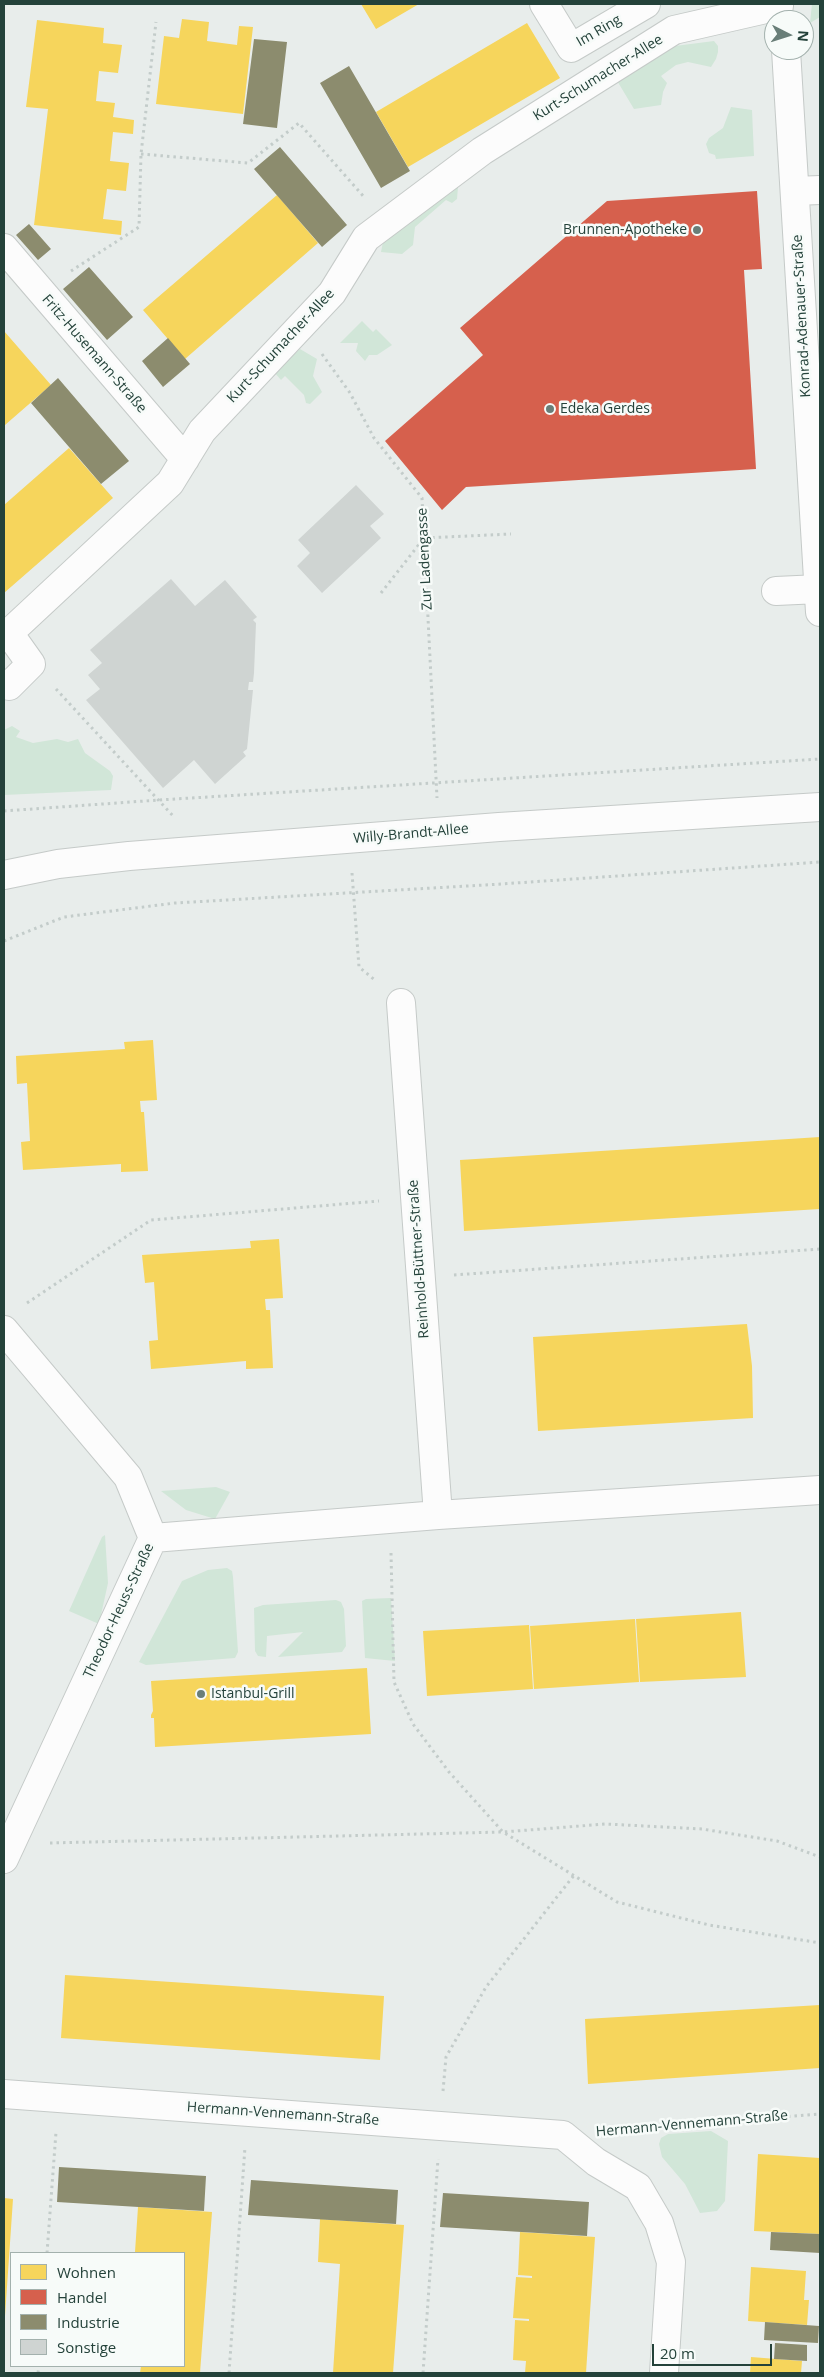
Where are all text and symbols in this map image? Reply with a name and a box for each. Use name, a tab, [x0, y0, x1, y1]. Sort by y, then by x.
north arrow	[764, 10, 814, 60]
street label: Im Ring	[574, 12, 624, 50]
text: N	[793, 30, 813, 43]
street label: Kurt-Schumacher-Allee	[530, 31, 666, 125]
place label: Brunnen-Apotheke	[563, 222, 687, 238]
marker: Brunnen-Apotheke	[691, 224, 703, 236]
street label: Konrad-Adenauer-Straße	[789, 234, 815, 398]
street label: Kurt-Schumacher-Allee	[224, 286, 338, 406]
street label: Fritz-Husemann-Straße	[38, 291, 150, 417]
place label: Edeka Gerdes	[560, 401, 650, 417]
marker: Edeka Gerdes	[544, 403, 556, 415]
street label: Zur Ladengasse	[414, 507, 436, 611]
street label: Willy-Brandt-Allee	[353, 821, 469, 847]
street label: Reinhold-Büttner-Straße	[405, 1179, 433, 1339]
street label: Theodor-Heuss-Straße	[80, 1541, 158, 1681]
place label: Istanbul-Grill	[211, 1686, 295, 1702]
marker: Istanbul-Grill	[195, 1688, 207, 1700]
street label: Hermann-Vennemann-Straße	[186, 2099, 380, 2129]
street label: Hermann-Vennemann-Straße	[595, 2107, 789, 2141]
legend	[10, 2252, 185, 2367]
text: Wohnen	[57, 2262, 116, 2282]
text: Handel	[57, 2287, 107, 2307]
text: Industrie	[57, 2312, 120, 2332]
scale bar	[654, 2334, 774, 2366]
text: Sonstige	[57, 2337, 116, 2357]
text: 20 m	[660, 2343, 695, 2363]

